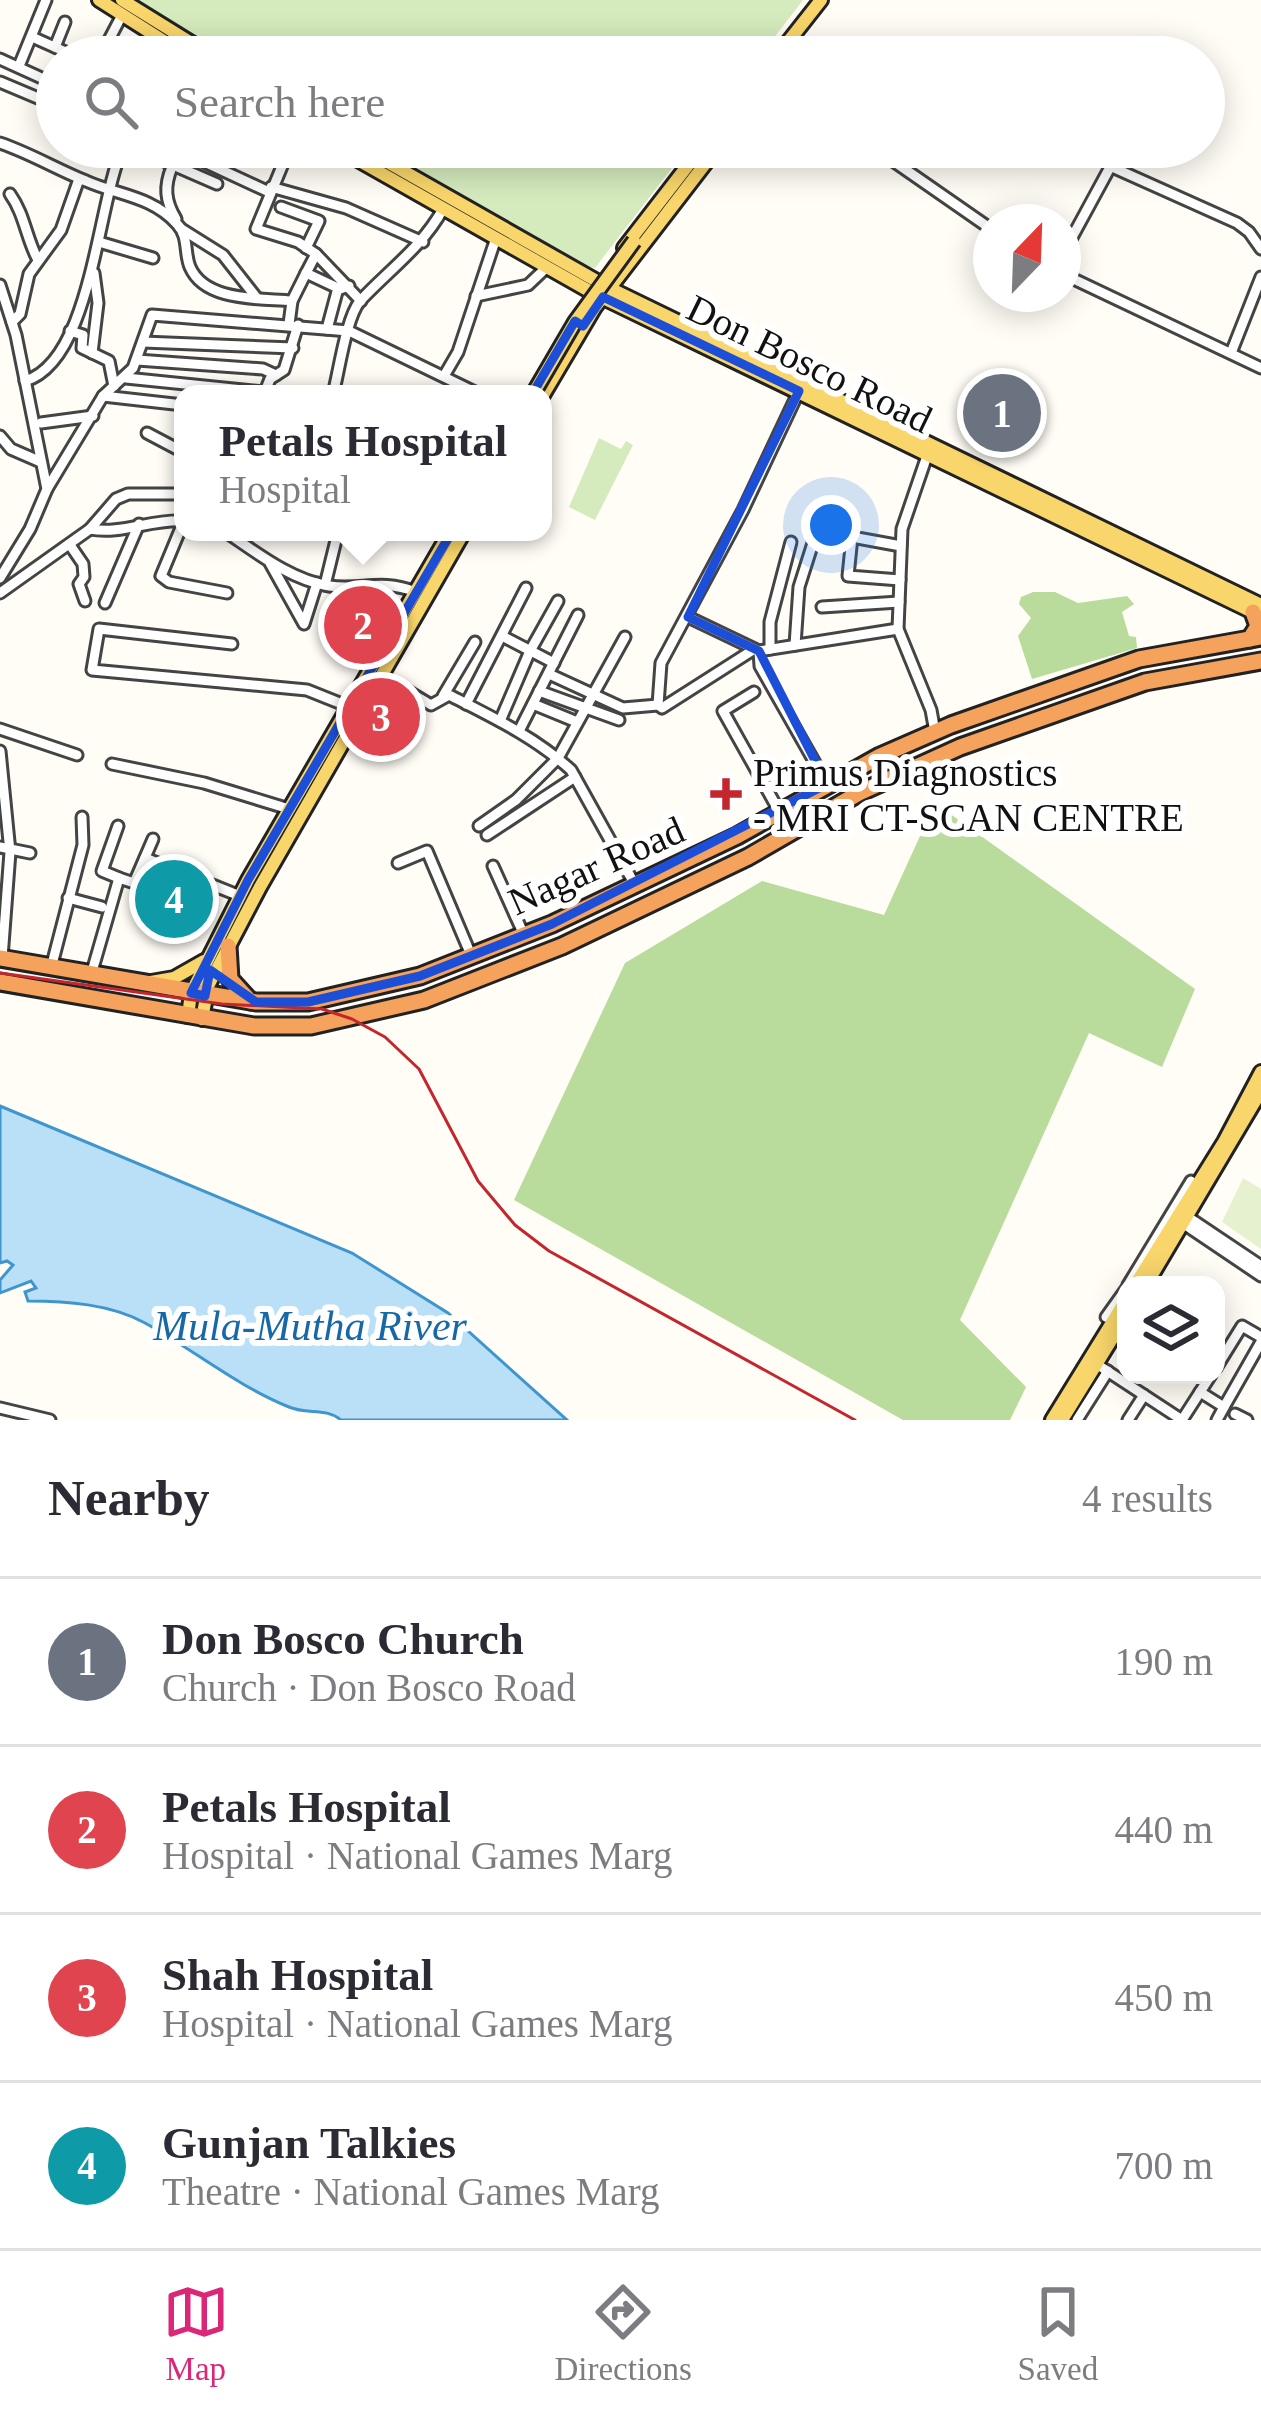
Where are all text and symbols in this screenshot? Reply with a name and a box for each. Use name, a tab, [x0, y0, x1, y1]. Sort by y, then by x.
search box	[36, 36, 1225, 168]
icon: search	[78, 69, 144, 135]
text: Search here	[174, 77, 385, 127]
north arrow	[973, 204, 1081, 312]
street label: Don Bosco Road	[681, 286, 939, 441]
pin: 1	[963, 368, 1041, 458]
popup	[174, 385, 552, 541]
text: Petals Hospital	[219, 416, 507, 466]
text: Hospital	[219, 468, 351, 511]
your location	[801, 495, 861, 555]
pin: 2	[324, 580, 402, 670]
pin: 3	[342, 672, 420, 762]
place label: Primus Diagnostics - MRI CT-SCAN CENTRE	[753, 751, 1184, 839]
marker: Primus Diagnostics - MRI CT-SCAN CENTRE	[710, 778, 742, 810]
street label: Nagar Road	[502, 808, 691, 924]
pin: 4	[135, 854, 213, 944]
map controls	[1117, 1276, 1225, 1384]
button: layers	[1117, 1276, 1225, 1384]
water label: Mula-Mutha River	[152, 1303, 468, 1349]
text: Nearby	[48, 1470, 209, 1526]
text: 4 results	[1082, 1477, 1213, 1520]
text: Don Bosco Church	[162, 1614, 524, 1664]
text: 1	[77, 1640, 97, 1683]
text: 190 m	[1114, 1640, 1213, 1683]
text: Church · Don Bosco Road	[162, 1666, 576, 1709]
text: Petals Hospital	[162, 1782, 451, 1832]
text: 2	[77, 1808, 97, 1851]
text: 440 m	[1114, 1808, 1213, 1851]
text: Hospital · National Games Marg	[162, 1834, 673, 1877]
text: Shah Hospital	[162, 1950, 433, 2000]
text: 3	[77, 1976, 97, 2019]
text: 450 m	[1114, 1976, 1213, 2019]
text: Hospital · National Games Marg	[162, 2002, 673, 2045]
text: Gunjan Talkies	[162, 2118, 456, 2168]
text: 4	[77, 2144, 97, 2187]
text: 700 m	[1114, 2144, 1213, 2187]
text: Theatre · National Games Marg	[162, 2170, 659, 2213]
tab: Map	[163, 2279, 229, 2388]
tab: Directions	[554, 2279, 692, 2388]
tab: Saved	[1018, 2279, 1098, 2388]

